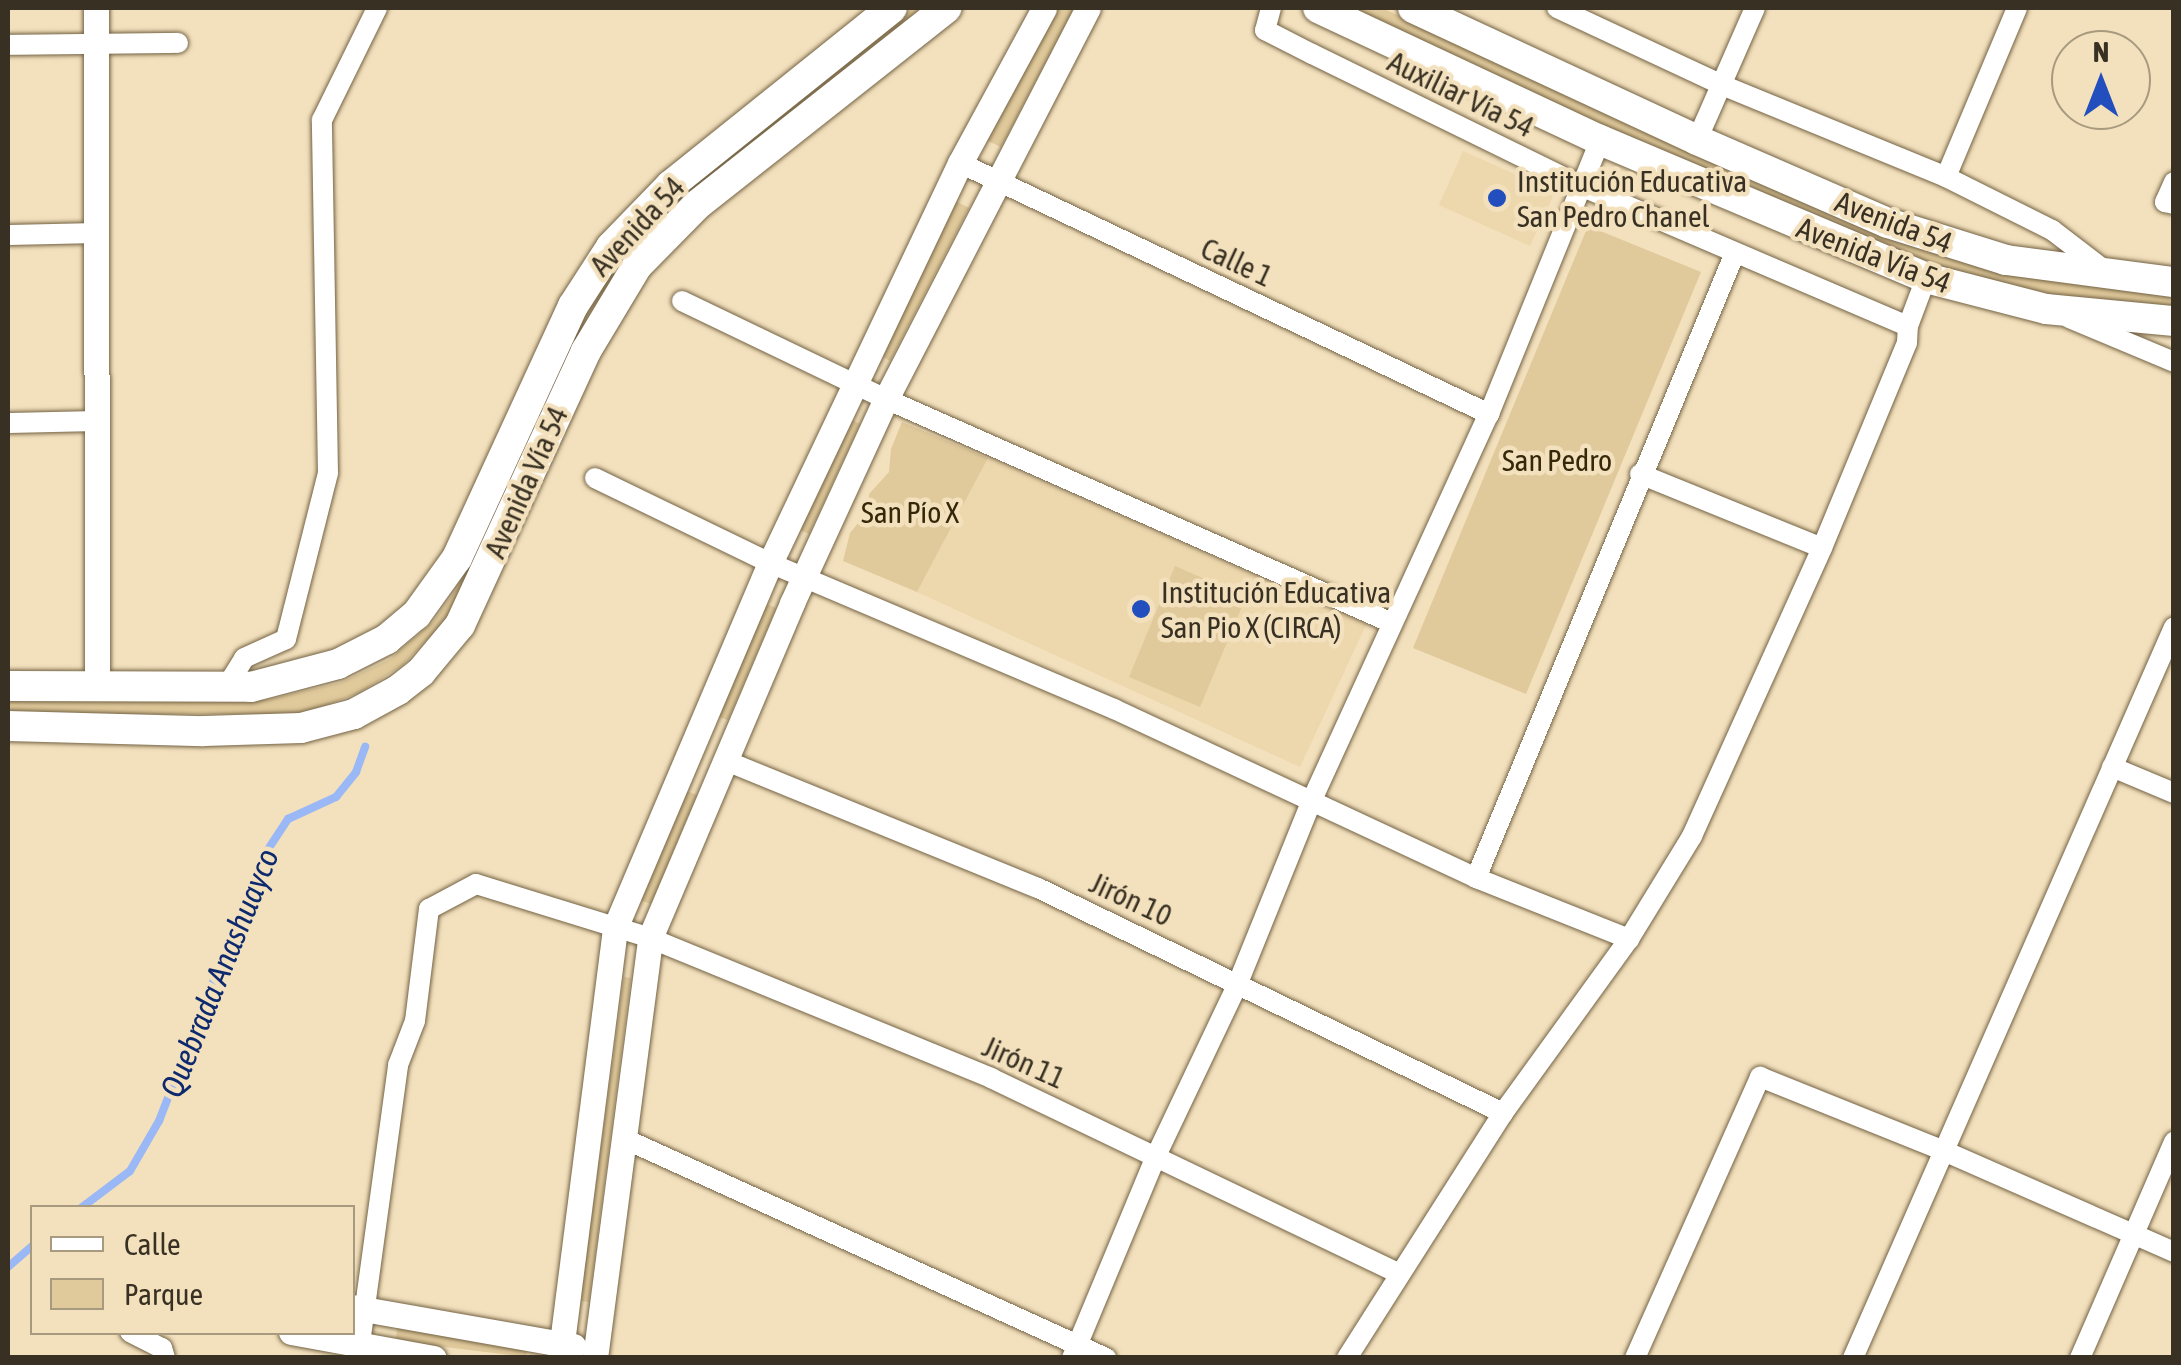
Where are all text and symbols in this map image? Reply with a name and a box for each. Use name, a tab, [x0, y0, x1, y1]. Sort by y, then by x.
north arrow	[2051, 30, 2151, 130]
text: N	[2093, 36, 2109, 68]
street label: Auxiliar Vía 54	[1382, 43, 1540, 145]
place label: Institución Educativa San Pedro Chanel	[1517, 163, 1747, 234]
street label: Avenida 54	[582, 169, 692, 283]
street label: Avenida 54	[1830, 183, 1958, 261]
marker: Institución Educativa San Pedro Chanel	[1486, 187, 1508, 209]
street label: Avenida Vía 54	[1792, 209, 1956, 301]
street label: Calle 1	[1195, 230, 1279, 294]
street label: Avenida Vía 54	[477, 401, 575, 563]
park label: San Pedro	[1502, 442, 1612, 478]
park label: San Pío X	[861, 494, 959, 530]
place label: Institución Educativa San Pio X (CIRCA)	[1161, 574, 1391, 644]
marker: Institución Educativa San Pio X (CIRCA)	[1130, 598, 1152, 620]
water label: Quebrada Anashuayco	[153, 843, 287, 1103]
street label: Jirón 10	[1084, 864, 1178, 934]
street label: Jirón 11	[977, 1028, 1071, 1096]
legend	[30, 1205, 355, 1335]
text: Calle	[124, 1227, 181, 1261]
text: Parque	[124, 1277, 203, 1311]

